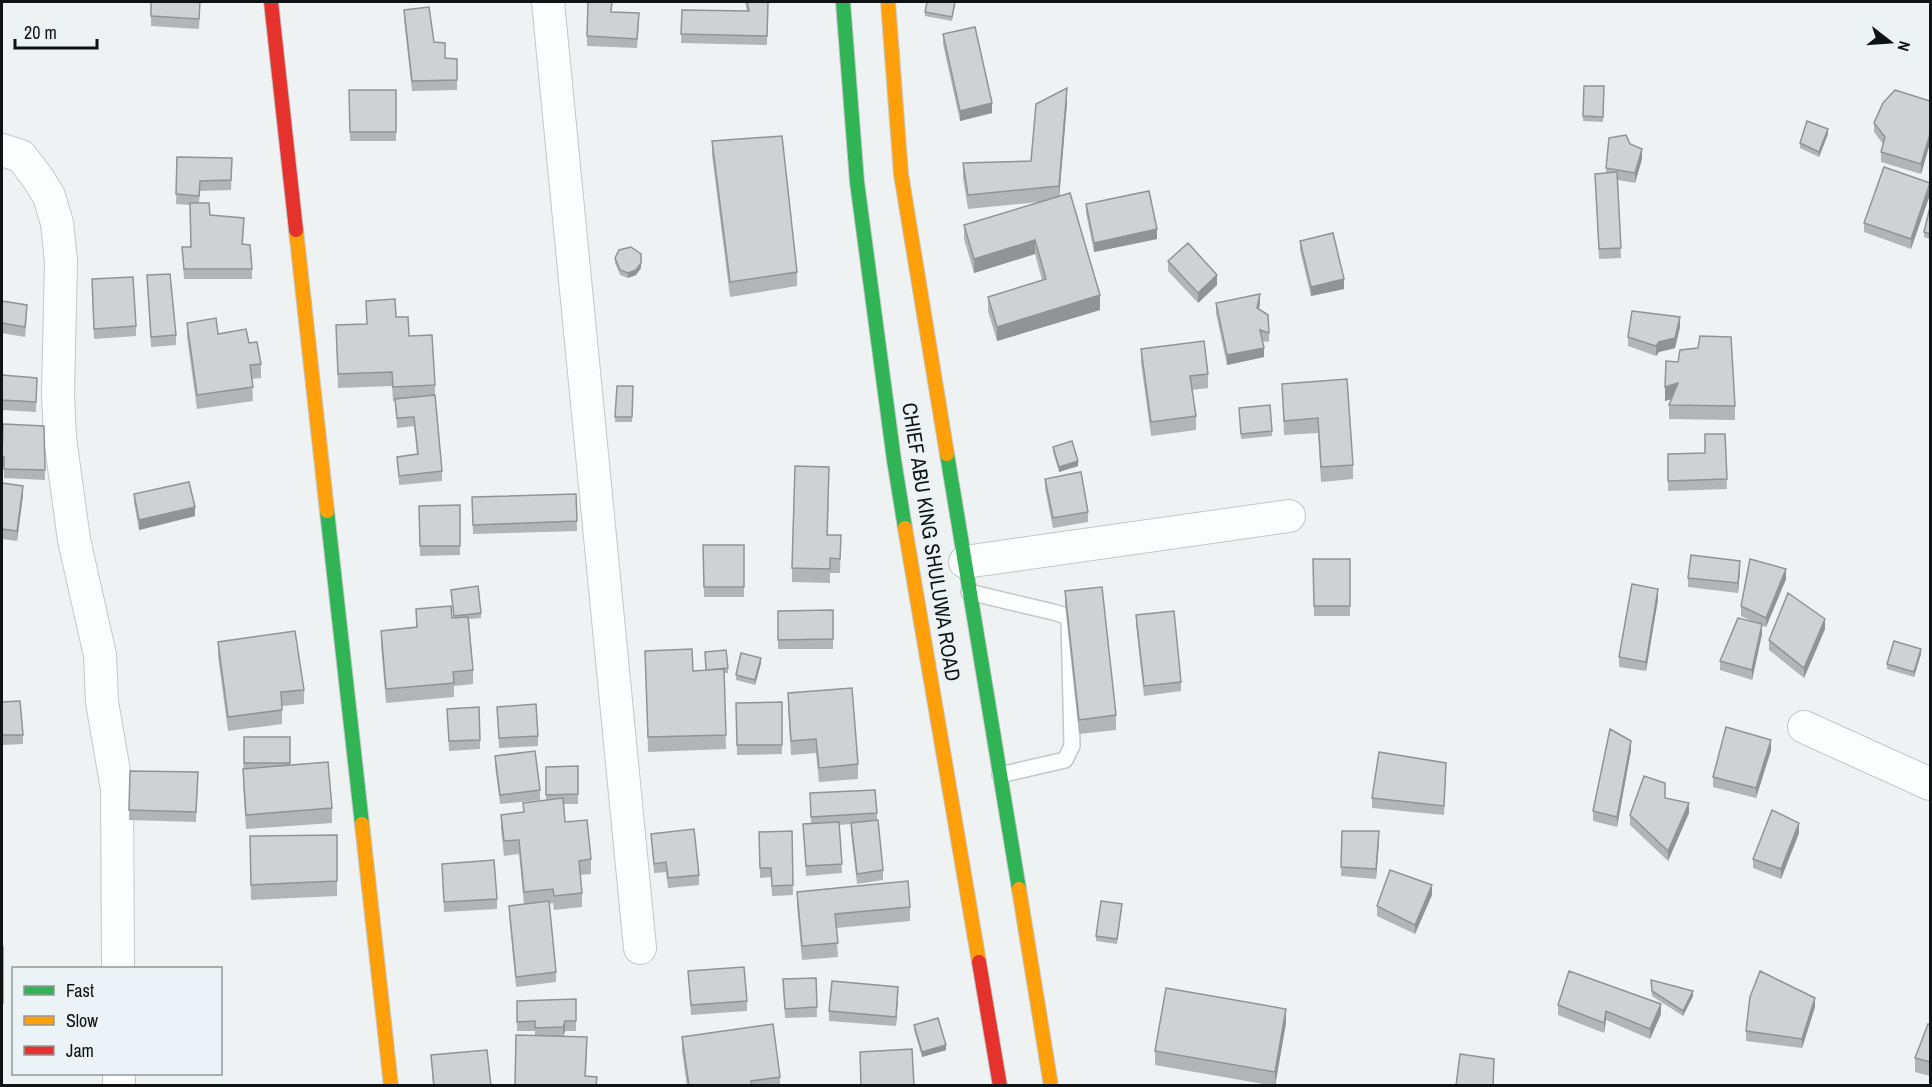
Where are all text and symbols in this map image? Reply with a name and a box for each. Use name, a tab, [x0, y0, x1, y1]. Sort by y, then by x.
scale bar	[15, 12, 98, 50]
north arrow	[1860, 12, 1920, 72]
text: 20 m	[24, 20, 57, 45]
text: N	[1892, 39, 1916, 54]
street label: CHIEF ABU KING SHULUWA ROAD	[895, 401, 968, 683]
legend	[12, 967, 222, 1075]
text: Fast	[66, 978, 94, 1003]
text: Slow	[66, 1008, 98, 1033]
text: Jam	[66, 1038, 94, 1063]

